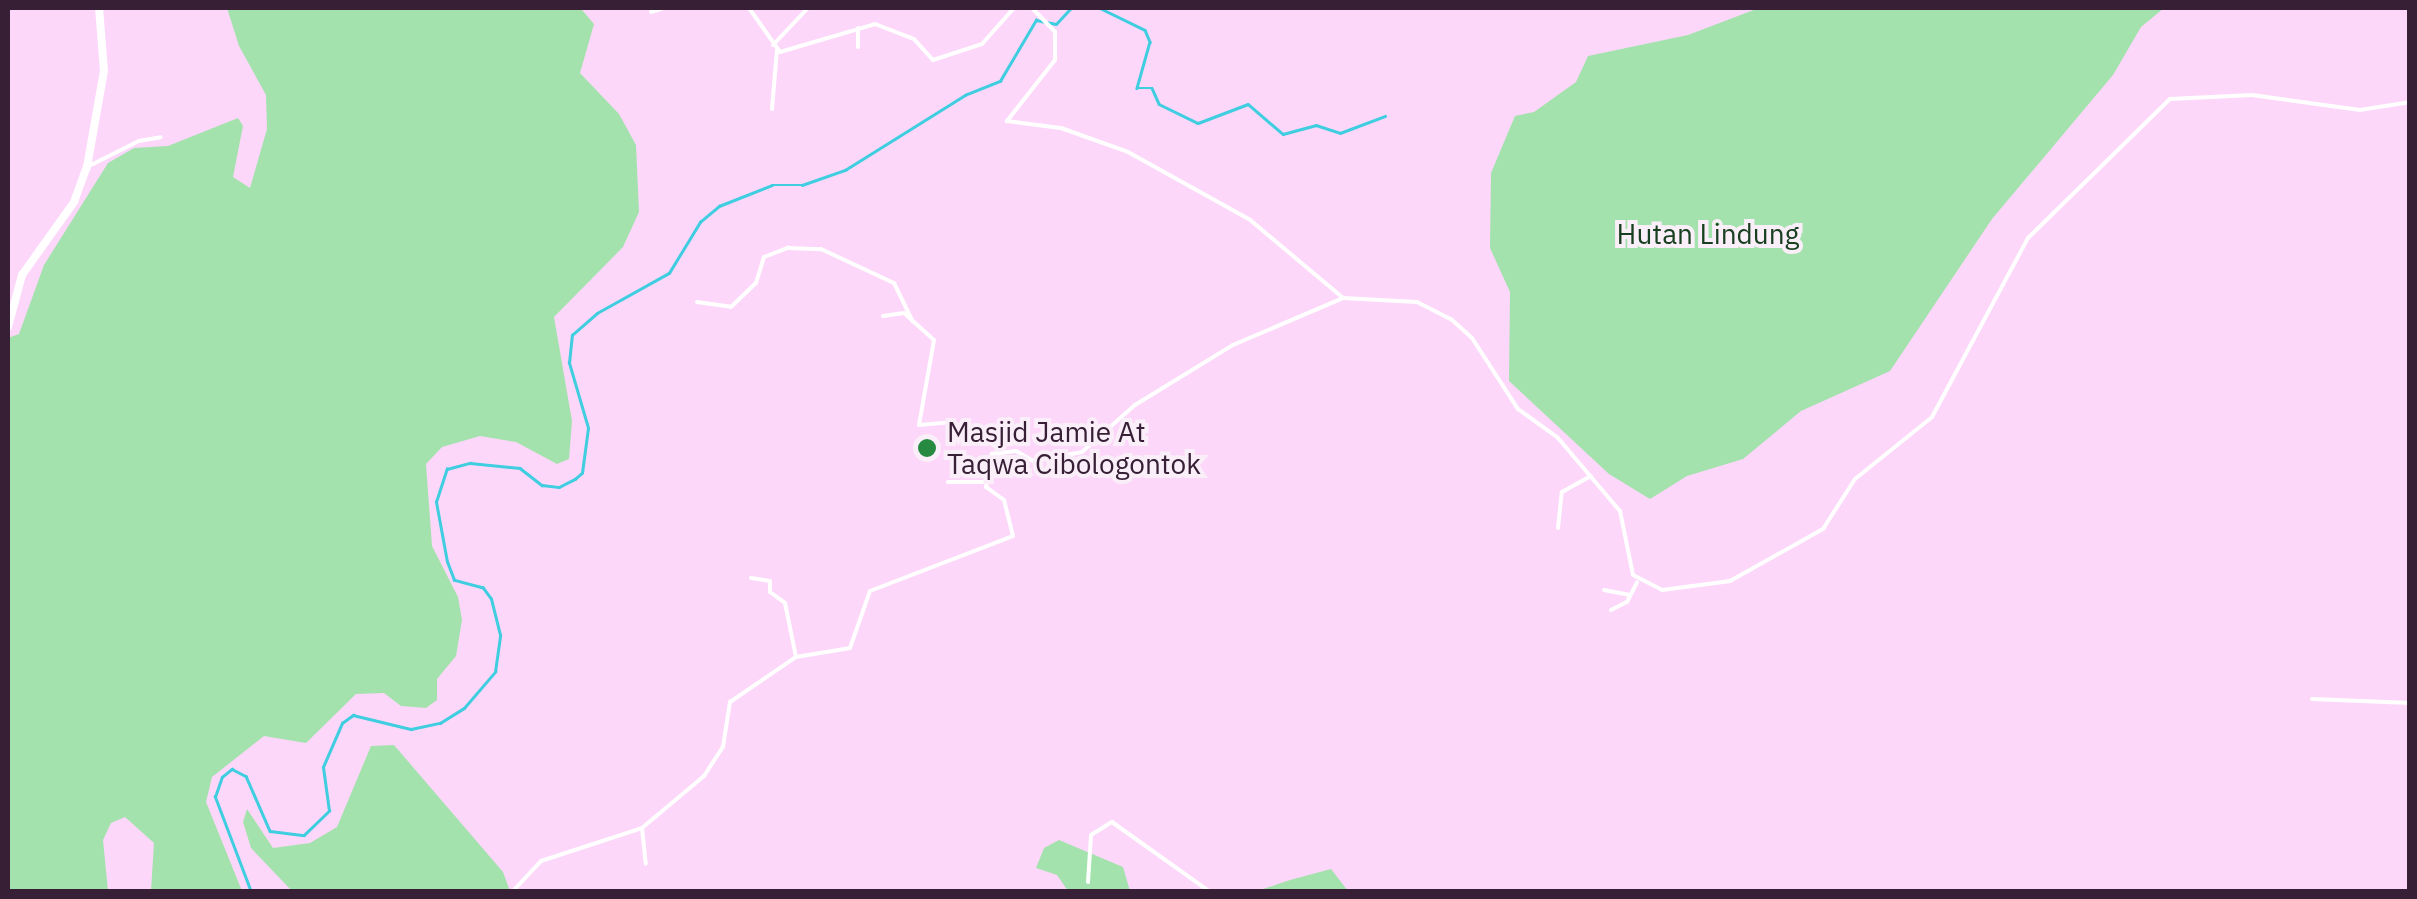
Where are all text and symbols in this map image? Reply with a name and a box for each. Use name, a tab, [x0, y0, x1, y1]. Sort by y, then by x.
park label: Hutan Lindung	[1617, 217, 1799, 251]
place label: Masjid Jamie At Taqwa Cibologontok	[947, 415, 1201, 481]
marker: Masjid Jamie At Taqwa Cibologontok	[916, 437, 938, 459]

